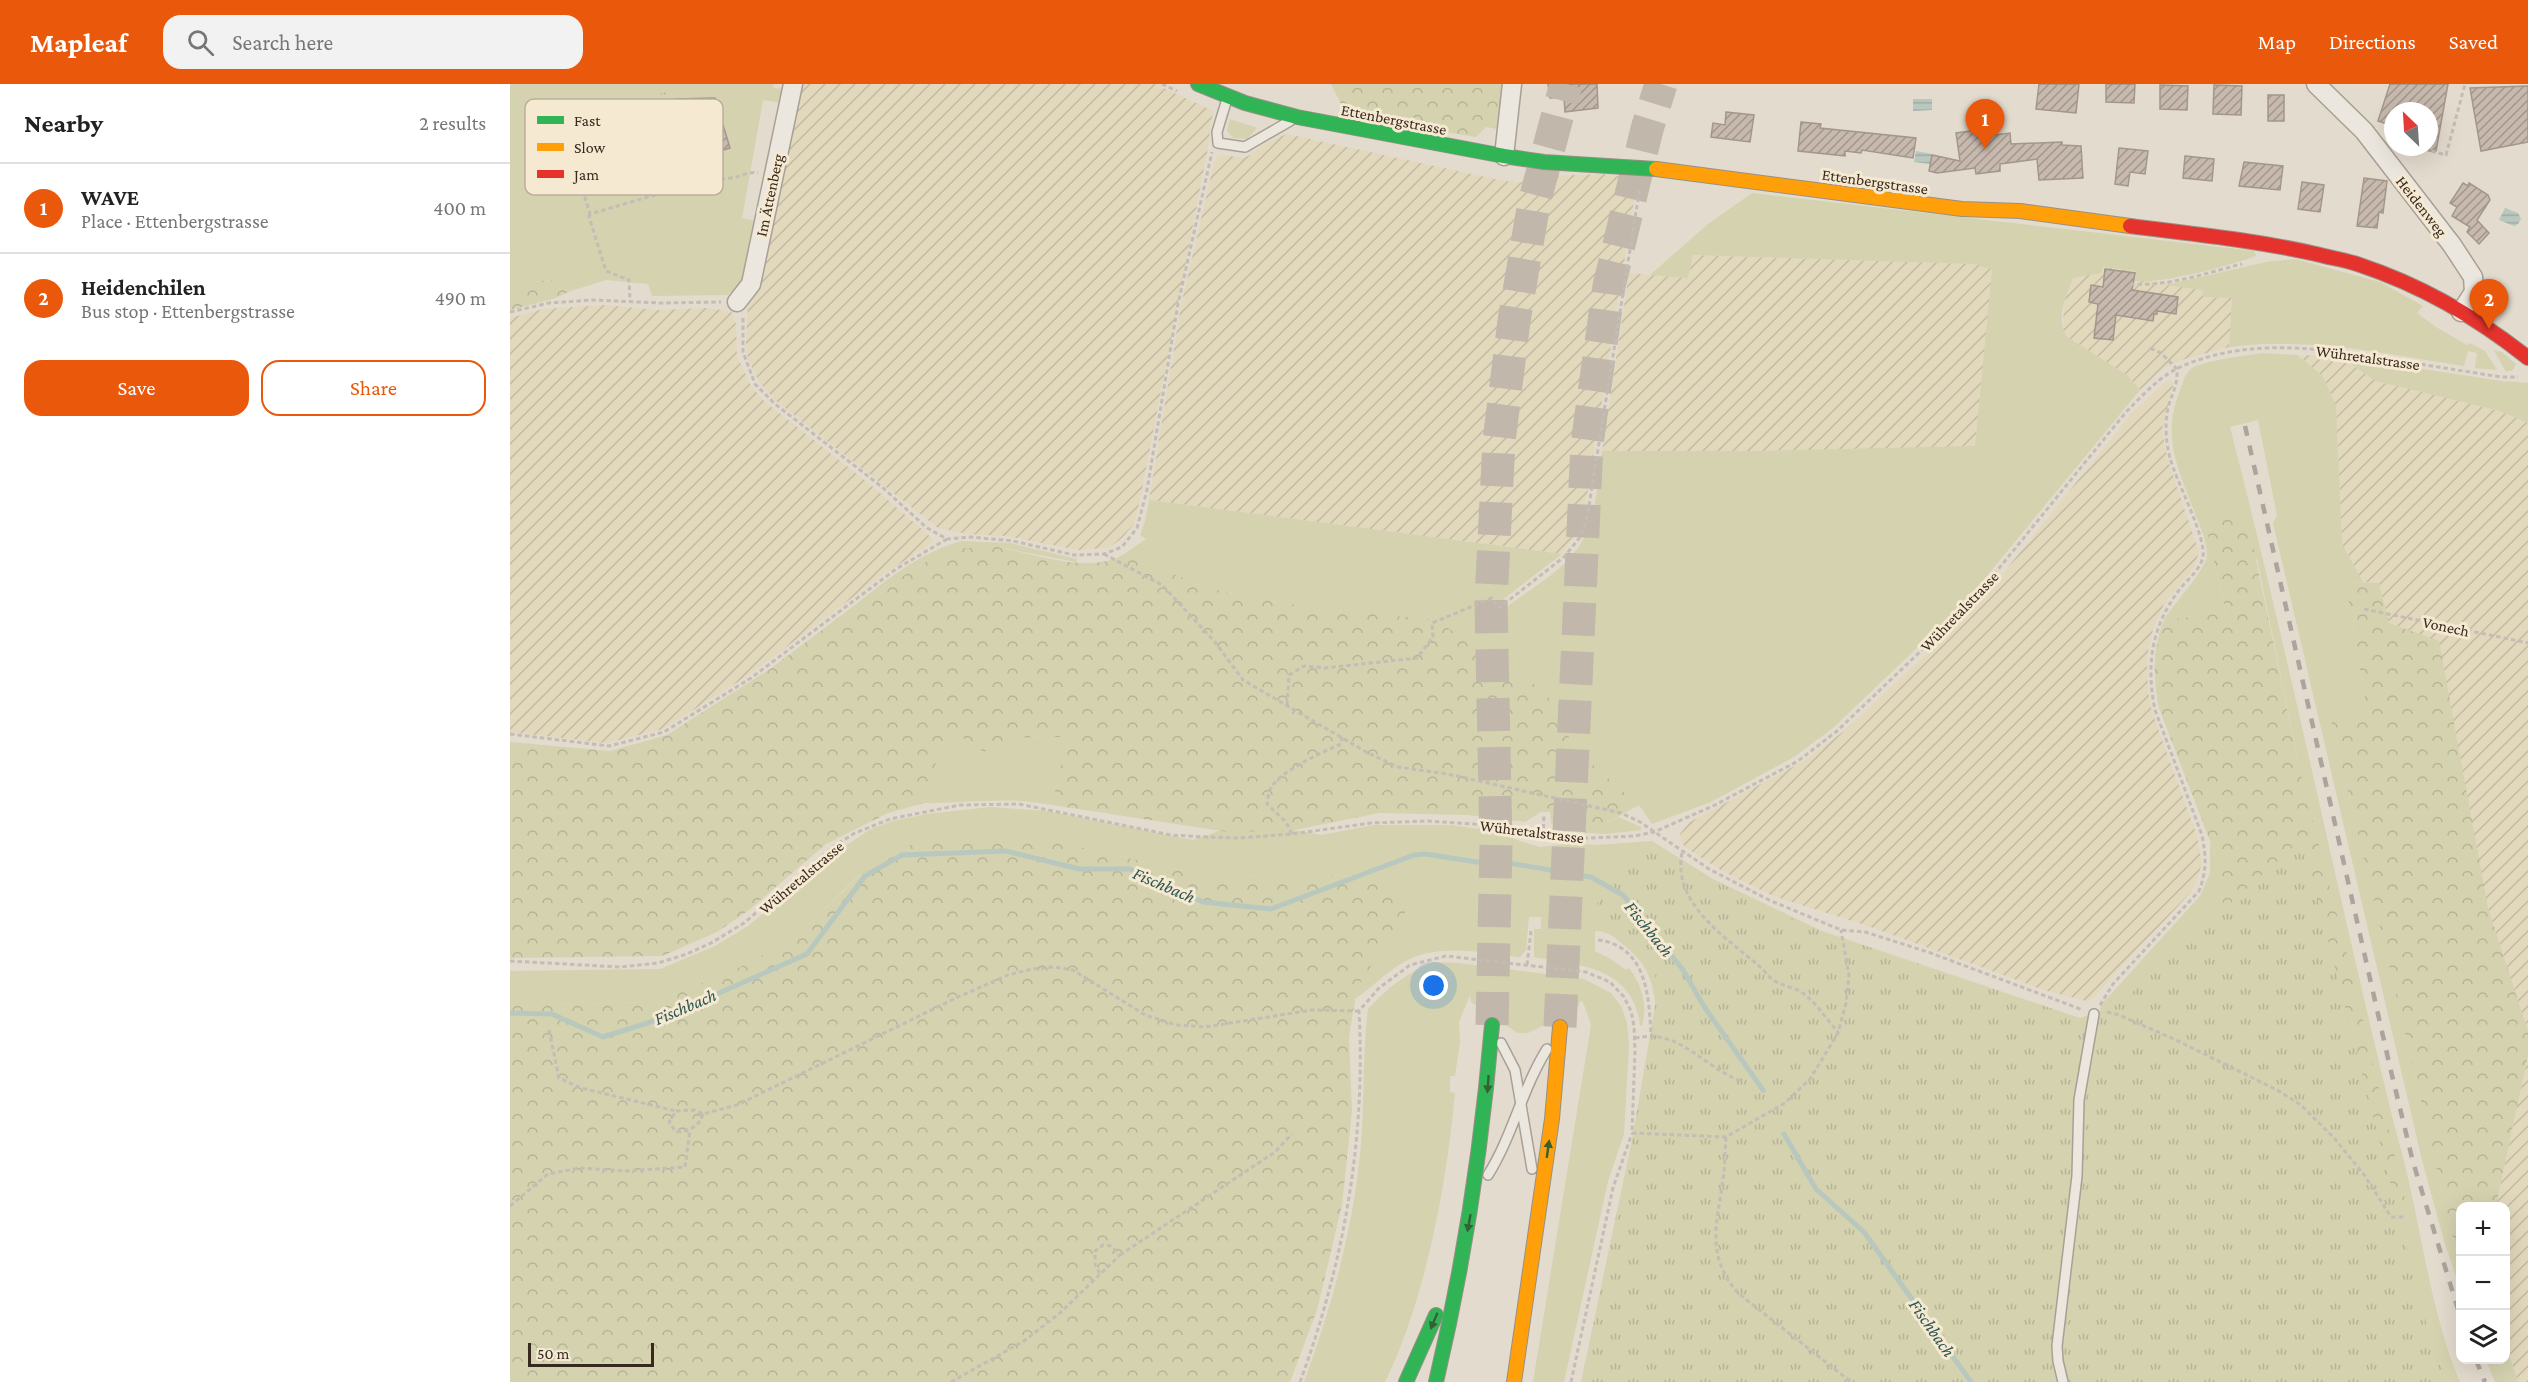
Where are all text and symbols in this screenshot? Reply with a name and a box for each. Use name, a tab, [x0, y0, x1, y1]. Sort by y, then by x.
search box	[163, 15, 583, 69]
icon: search	[184, 26, 217, 59]
text: Mapleaf	[30, 27, 127, 58]
text: Search here	[232, 30, 333, 55]
text: Map	[2258, 30, 2296, 54]
text: Directions	[2329, 30, 2416, 54]
text: Saved	[2449, 30, 2498, 54]
legend	[525, 99, 723, 195]
pin: 1	[1966, 100, 2004, 149]
street label: Ettenbergstrasse	[1340, 101, 1448, 139]
north arrow	[2384, 102, 2438, 156]
text: Nearby	[24, 109, 103, 138]
text: 2 results	[419, 112, 486, 134]
text: Fast	[574, 112, 601, 129]
text: Slow	[574, 139, 606, 156]
street label: Im Ättenberg	[752, 152, 788, 238]
text: Jam	[572, 166, 599, 184]
street label: Ettenbergstrasse	[1821, 166, 1929, 198]
street label: Heidenweg	[2392, 173, 2451, 241]
text: WAVE	[81, 185, 139, 210]
text: 1	[40, 197, 47, 219]
text: 400 m	[433, 197, 486, 219]
text: Place · Ettenbergstrasse	[81, 210, 269, 232]
text: Heidenchilen	[81, 275, 206, 300]
pin: 2	[2470, 280, 2508, 329]
text: 2	[38, 287, 49, 309]
text: 490 m	[435, 287, 486, 309]
text: Bus stop · Ettenbergstrasse	[81, 300, 295, 322]
street label: Wühretalstrasse	[2315, 342, 2421, 373]
button: Save	[24, 360, 249, 416]
button: Share	[261, 360, 486, 416]
street label: Wühretalstrasse	[1917, 568, 2002, 655]
street label: Vonech	[2421, 613, 2471, 640]
street label: Wühretalstrasse	[1479, 817, 1585, 846]
street label: Wühretalstrasse	[756, 837, 847, 918]
water label: Fischbach	[1130, 863, 1198, 907]
water label: Fischbach	[1621, 897, 1678, 961]
your location	[1419, 971, 1448, 1000]
water label: Fischbach	[651, 985, 719, 1029]
one-way arrow	[1483, 1074, 1492, 1093]
one-way arrow	[1543, 1140, 1553, 1159]
map controls	[2456, 1202, 2510, 1364]
button: +	[2456, 1202, 2510, 1256]
one-way arrow	[1464, 1214, 1473, 1233]
button: −	[2456, 1256, 2510, 1310]
water label: Fischbach	[1905, 1295, 1959, 1361]
button: layers	[2456, 1310, 2510, 1364]
one-way arrow	[1429, 1312, 1439, 1330]
scale bar	[528, 1340, 654, 1368]
text: 50 m	[537, 1345, 569, 1362]

